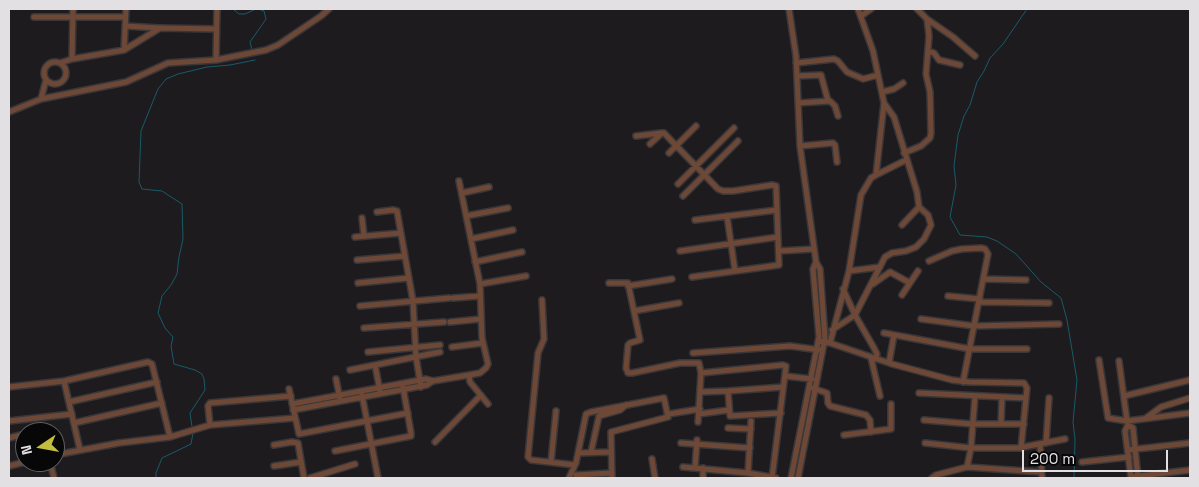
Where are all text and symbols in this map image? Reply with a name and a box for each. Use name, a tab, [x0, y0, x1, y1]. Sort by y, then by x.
north arrow	[15, 422, 65, 472]
scale bar	[1024, 440, 1170, 472]
text: N	[17, 443, 36, 456]
text: 200 m	[1030, 449, 1075, 468]

